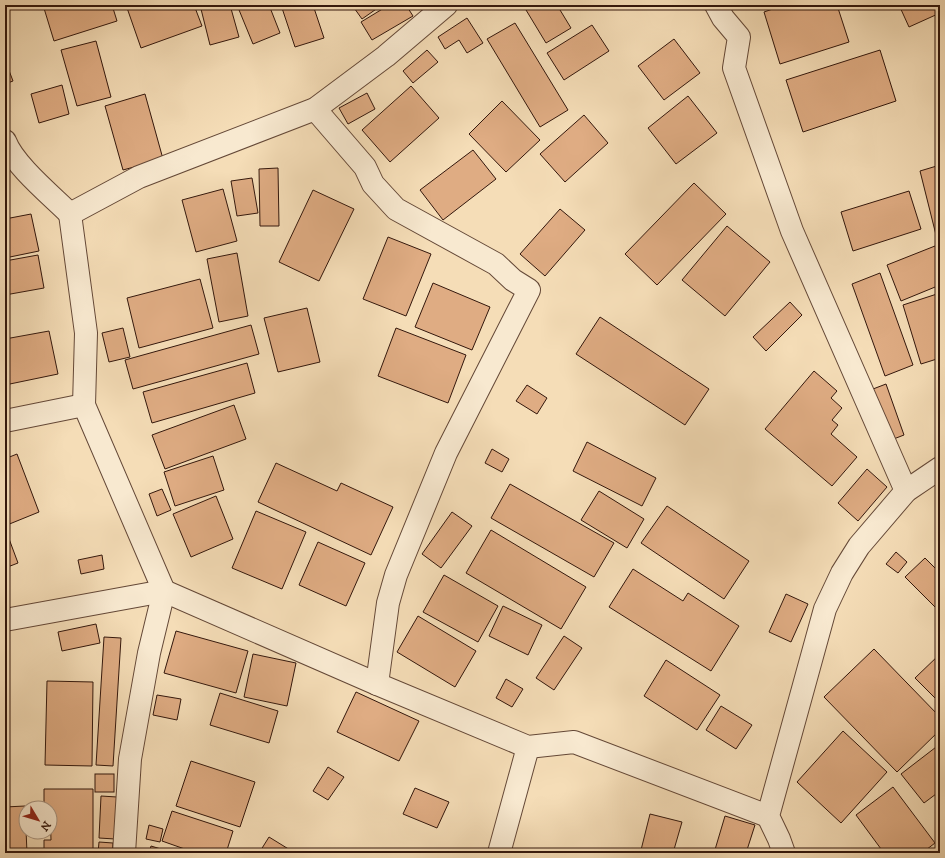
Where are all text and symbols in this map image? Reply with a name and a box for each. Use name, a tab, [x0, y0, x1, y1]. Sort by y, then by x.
north arrow	[18, 800, 58, 840]
text: N	[37, 818, 53, 833]

